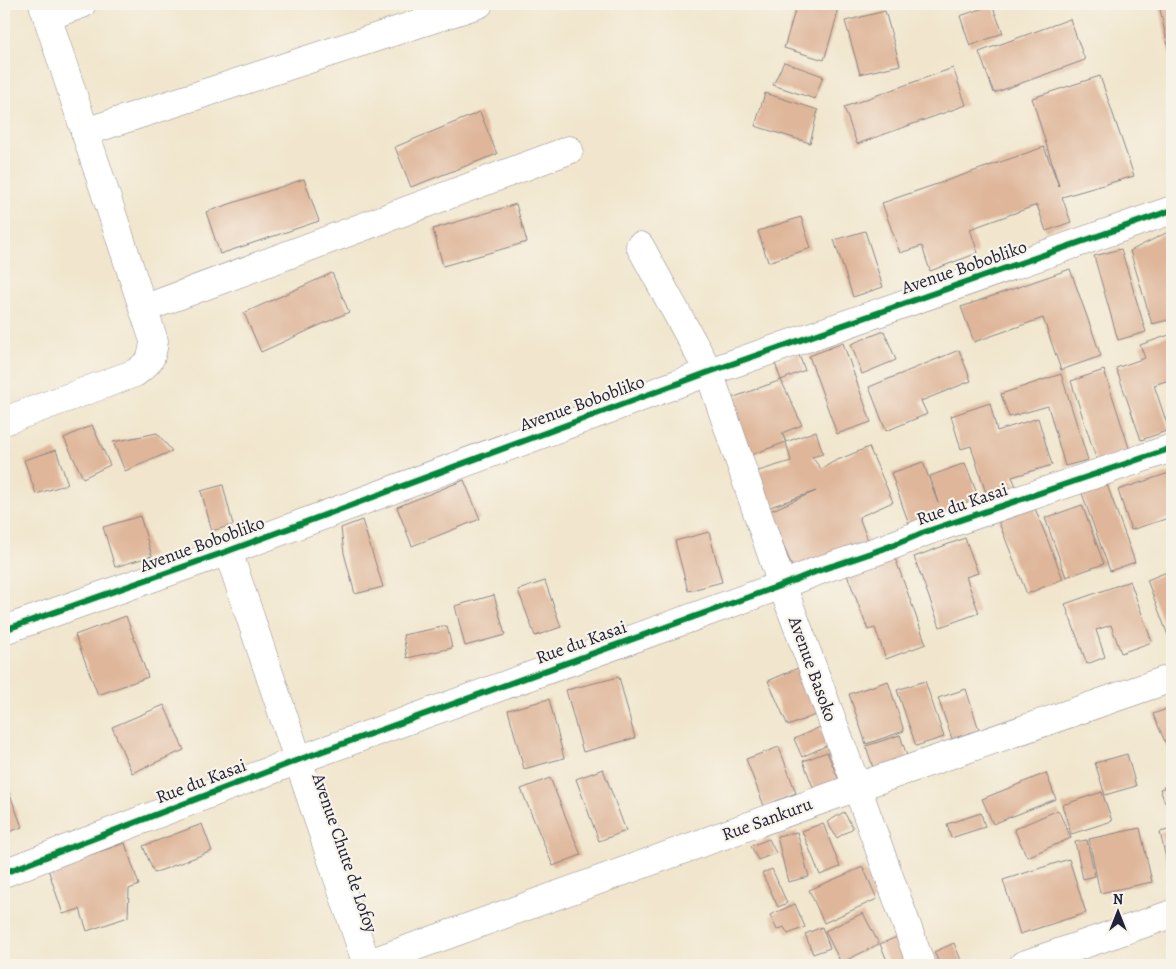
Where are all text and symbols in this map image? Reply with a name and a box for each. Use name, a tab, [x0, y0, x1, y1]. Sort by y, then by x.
street label: Avenue Bobobliko	[897, 234, 1030, 300]
street label: Avenue Bobobliko	[515, 369, 648, 437]
street label: Rue du Kasai	[913, 477, 1011, 531]
street label: Avenue Bobobliko	[135, 510, 268, 578]
street label: Avenue Basoko	[783, 612, 843, 725]
street label: Rue du Kasai	[532, 614, 630, 670]
street label: Rue du Kasai	[152, 753, 250, 809]
street label: Avenue Chute de Lofoy	[306, 769, 384, 937]
street label: Rue Sankuru	[718, 791, 816, 846]
north arrow	[1094, 886, 1144, 936]
text: N	[1113, 890, 1123, 909]

